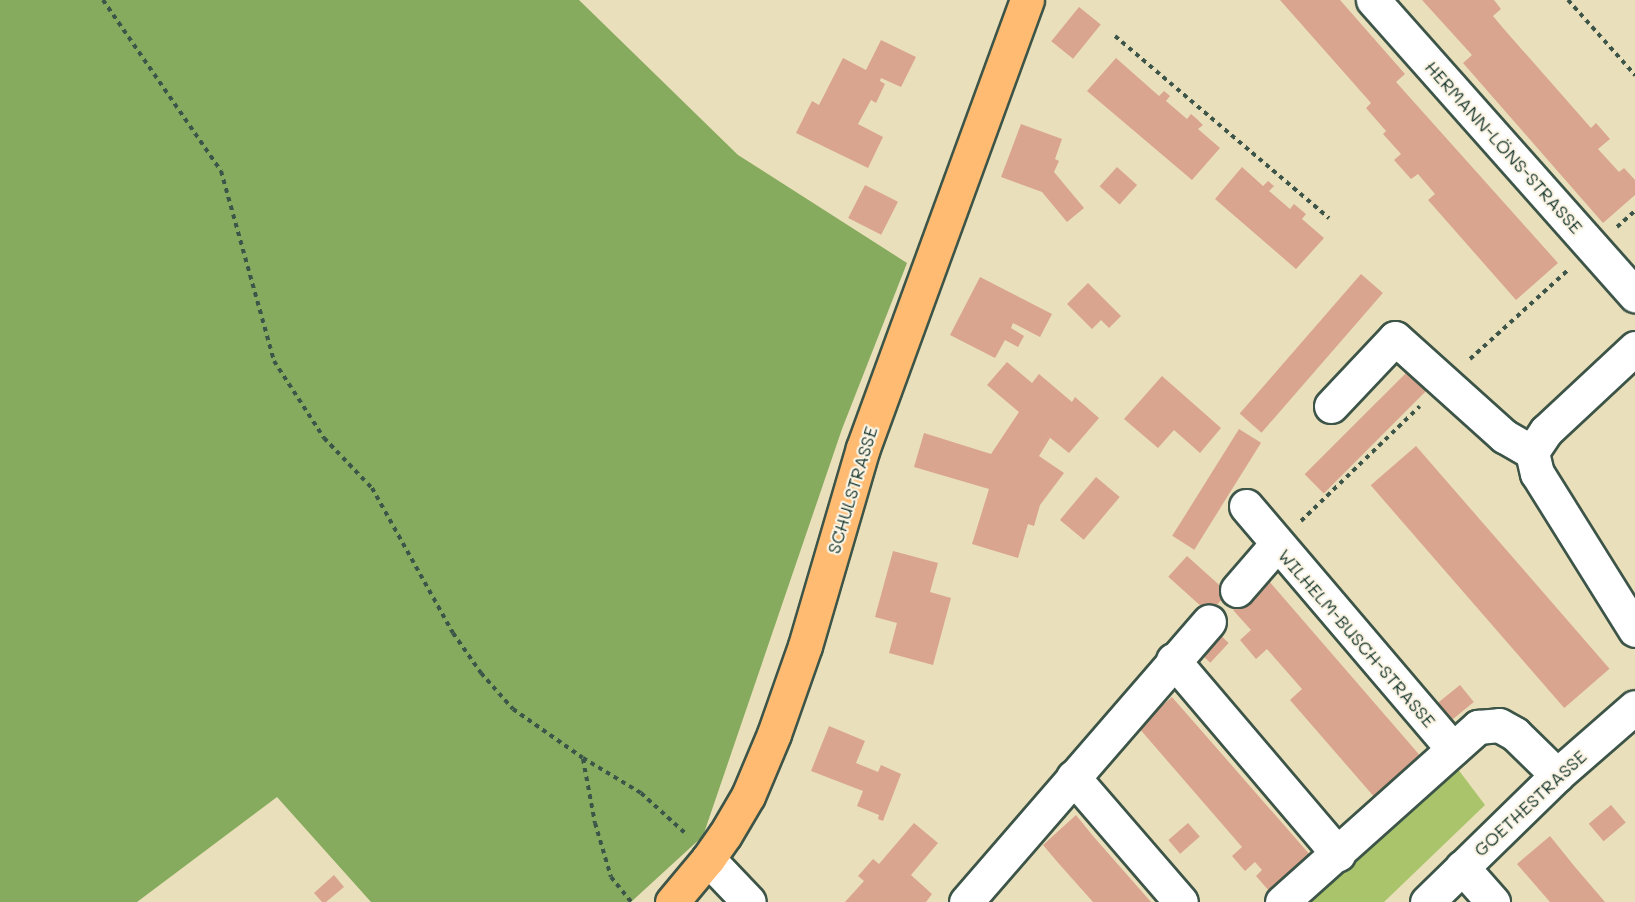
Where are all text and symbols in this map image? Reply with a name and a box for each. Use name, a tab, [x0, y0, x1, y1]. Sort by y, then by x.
street label: HERMANN-LÖNS-STRASSE	[1421, 56, 1587, 238]
street label: SCHULSTRASSE	[822, 424, 882, 556]
street label: WILHELM-BUSCH-STRASSE	[1274, 544, 1440, 732]
street label: GOETHESTRASSE	[1469, 745, 1591, 861]

